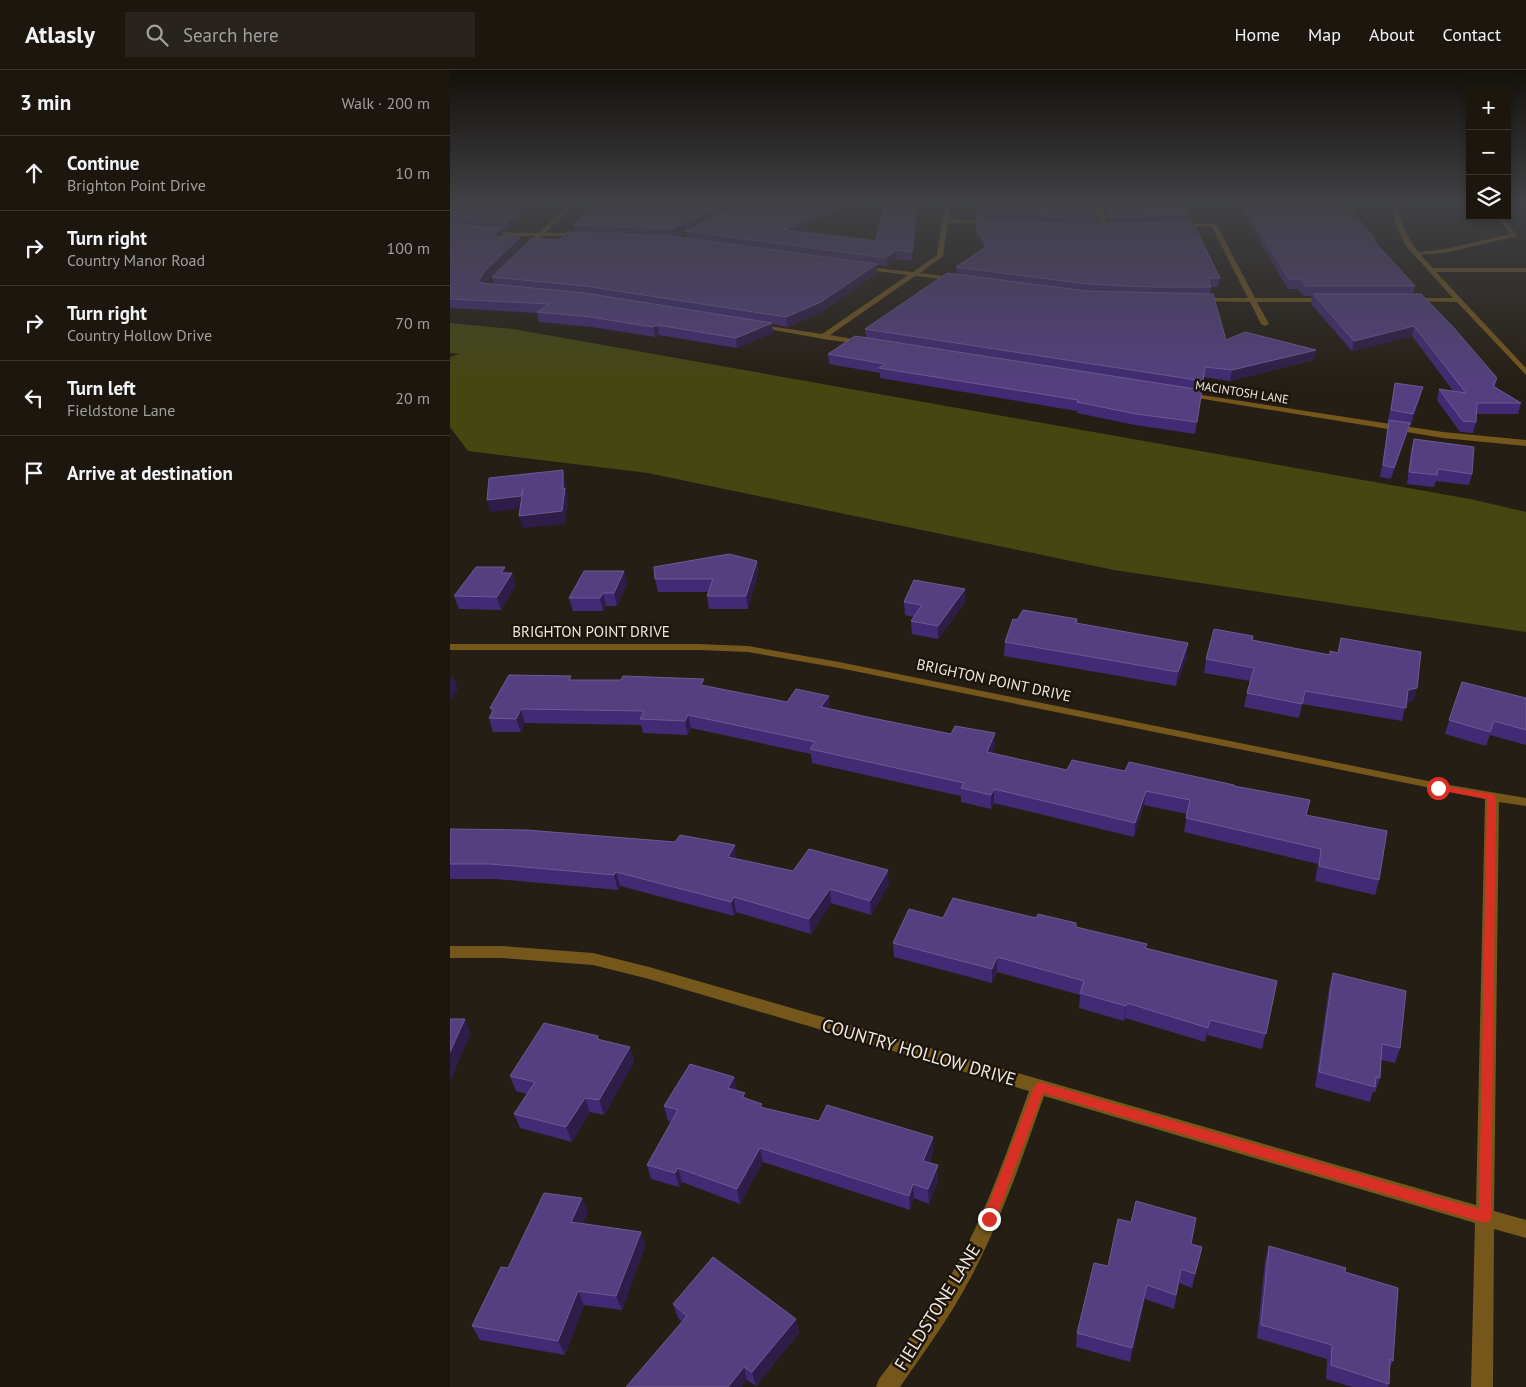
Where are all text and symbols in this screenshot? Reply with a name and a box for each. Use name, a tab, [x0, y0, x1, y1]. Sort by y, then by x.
search box	[125, 12, 475, 57]
text: Atlasly	[25, 19, 95, 50]
icon: search	[143, 21, 171, 49]
text: Search here	[183, 23, 279, 47]
text: Home	[1234, 23, 1280, 46]
text: Map	[1308, 23, 1341, 46]
text: About	[1369, 23, 1415, 46]
text: Contact	[1443, 23, 1501, 46]
map controls	[1466, 85, 1511, 220]
button: +	[1466, 85, 1511, 130]
text: 3 min	[20, 89, 71, 116]
text: Walk · 200 m	[341, 93, 430, 113]
button: −	[1466, 130, 1511, 175]
text: Continue	[67, 151, 139, 175]
icon: ahead	[20, 159, 48, 187]
text: 10 m	[395, 163, 430, 183]
text: Brighton Point Drive	[67, 175, 206, 195]
button: layers	[1466, 175, 1511, 220]
text: Turn right	[67, 226, 147, 250]
icon: right	[20, 234, 48, 262]
text: 100 m	[387, 238, 430, 258]
text: Country Manor Road	[67, 250, 205, 270]
text: Turn right	[67, 301, 147, 325]
icon: right	[20, 309, 48, 337]
text: 70 m	[395, 313, 430, 333]
text: Country Hollow Drive	[67, 325, 212, 345]
text: Turn left	[67, 376, 136, 400]
street label: MACINTOSH LANE	[1194, 377, 1290, 407]
icon: left	[20, 384, 48, 412]
text: 20 m	[395, 388, 430, 408]
text: Fieldstone Lane	[67, 400, 175, 420]
icon: arrive	[20, 459, 48, 487]
text: Arrive at destination	[67, 461, 233, 485]
street label: BRIGHTON POINT DRIVE	[512, 622, 670, 641]
street label: BRIGHTON POINT DRIVE	[915, 654, 1073, 706]
route start	[1427, 777, 1450, 800]
street label: COUNTRY HOLLOW DRIVE	[819, 1013, 1019, 1091]
route end	[978, 1208, 1001, 1231]
street label: FIELDSTONE LANE	[889, 1240, 985, 1374]

